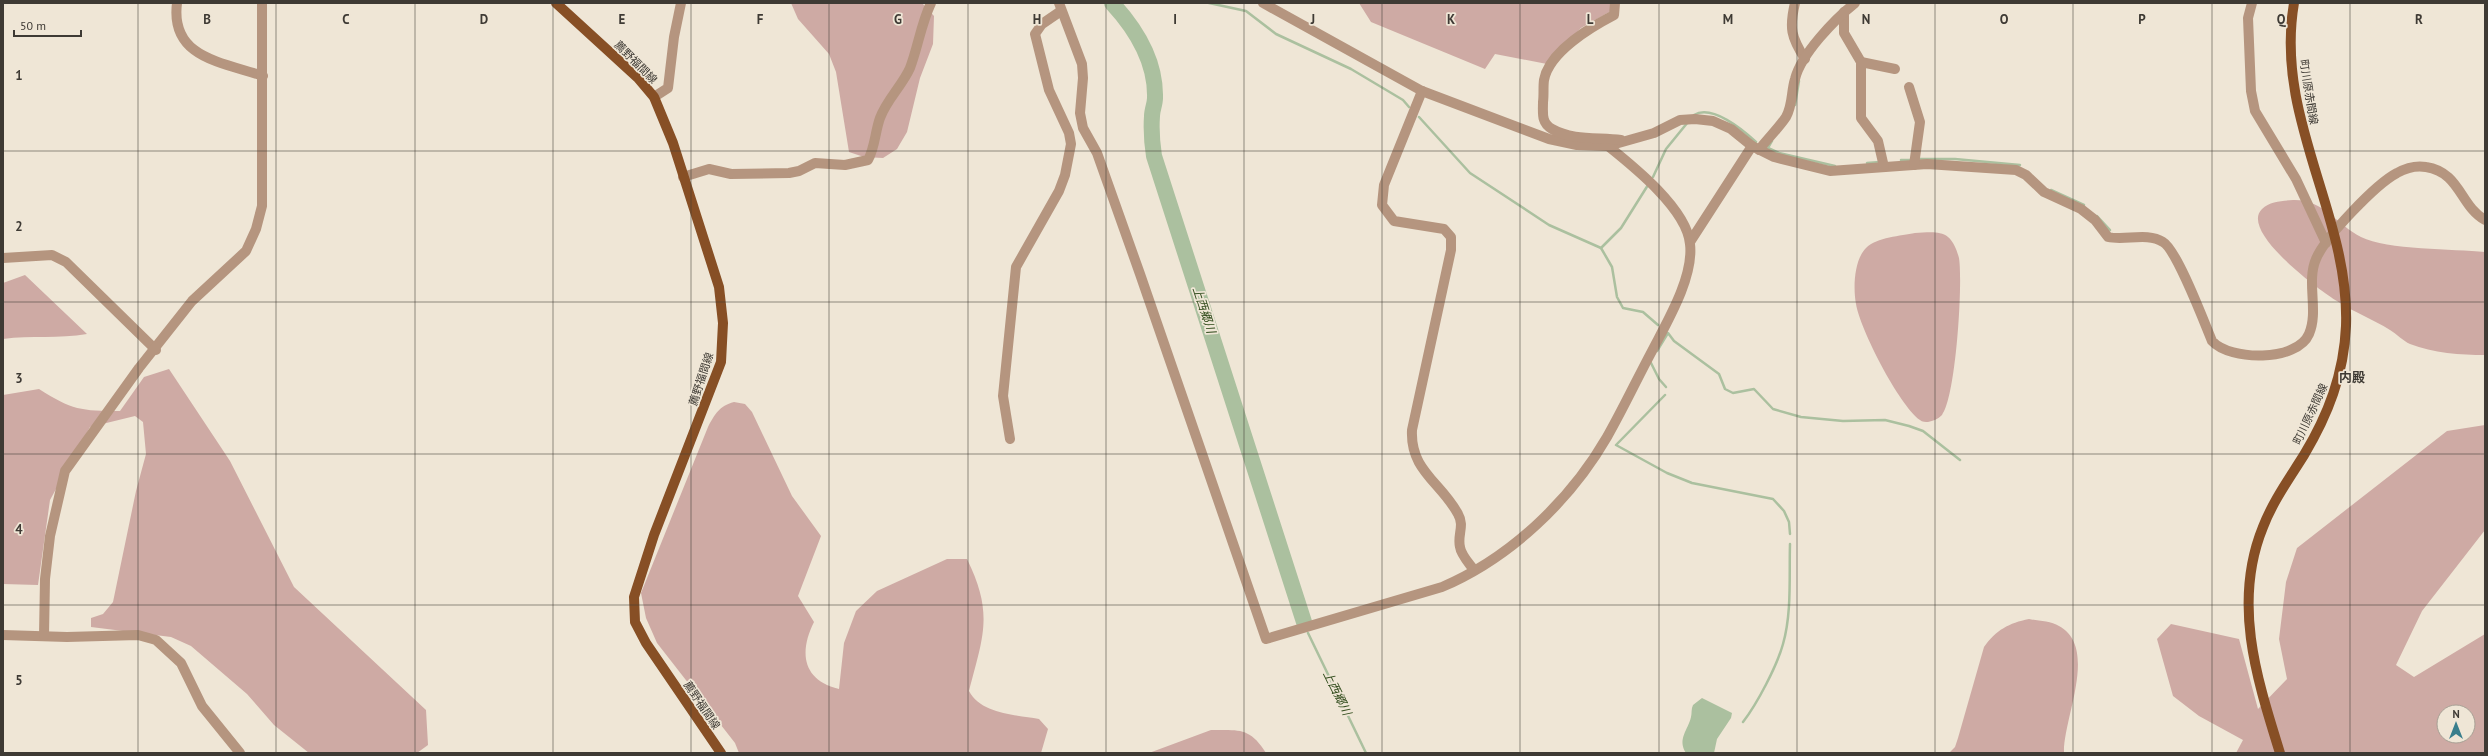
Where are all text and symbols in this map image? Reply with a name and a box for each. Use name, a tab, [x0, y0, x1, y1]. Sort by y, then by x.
text: B	[203, 11, 211, 28]
text: C	[342, 11, 350, 28]
text: D	[480, 11, 488, 28]
text: E	[619, 11, 626, 28]
text: F	[757, 11, 764, 28]
text: G	[894, 11, 902, 28]
text: H	[1033, 11, 1041, 28]
text: I	[1173, 11, 1177, 28]
text: J	[1310, 11, 1315, 28]
text: K	[1447, 11, 1455, 28]
text: L	[1587, 11, 1594, 28]
text: M	[1723, 11, 1733, 28]
text: N	[1862, 11, 1870, 28]
text: O	[2000, 11, 2009, 28]
text: P	[2138, 11, 2146, 28]
text: Q	[2277, 11, 2287, 28]
text: R	[2415, 11, 2423, 28]
scale bar	[14, 12, 81, 38]
text: 50 m	[20, 18, 46, 33]
street label: 薦野福間線	[612, 38, 660, 86]
street label: 町川原赤間線	[2297, 58, 2321, 126]
text: 1	[15, 67, 23, 84]
text: 2	[15, 218, 23, 235]
water label: 上西郷川	[1190, 285, 1220, 337]
street label: 薦野福間線	[686, 351, 716, 407]
district label: 内殿	[2339, 369, 2365, 386]
text: 3	[15, 370, 23, 387]
street label: 町川原赤間線	[2290, 381, 2330, 447]
text: 4	[15, 521, 23, 538]
water label: 上西郷川	[1320, 668, 1356, 719]
text: 5	[15, 672, 23, 689]
street label: 薦野福間線	[681, 678, 723, 732]
north arrow	[2436, 704, 2476, 744]
text: N	[2452, 707, 2460, 721]

